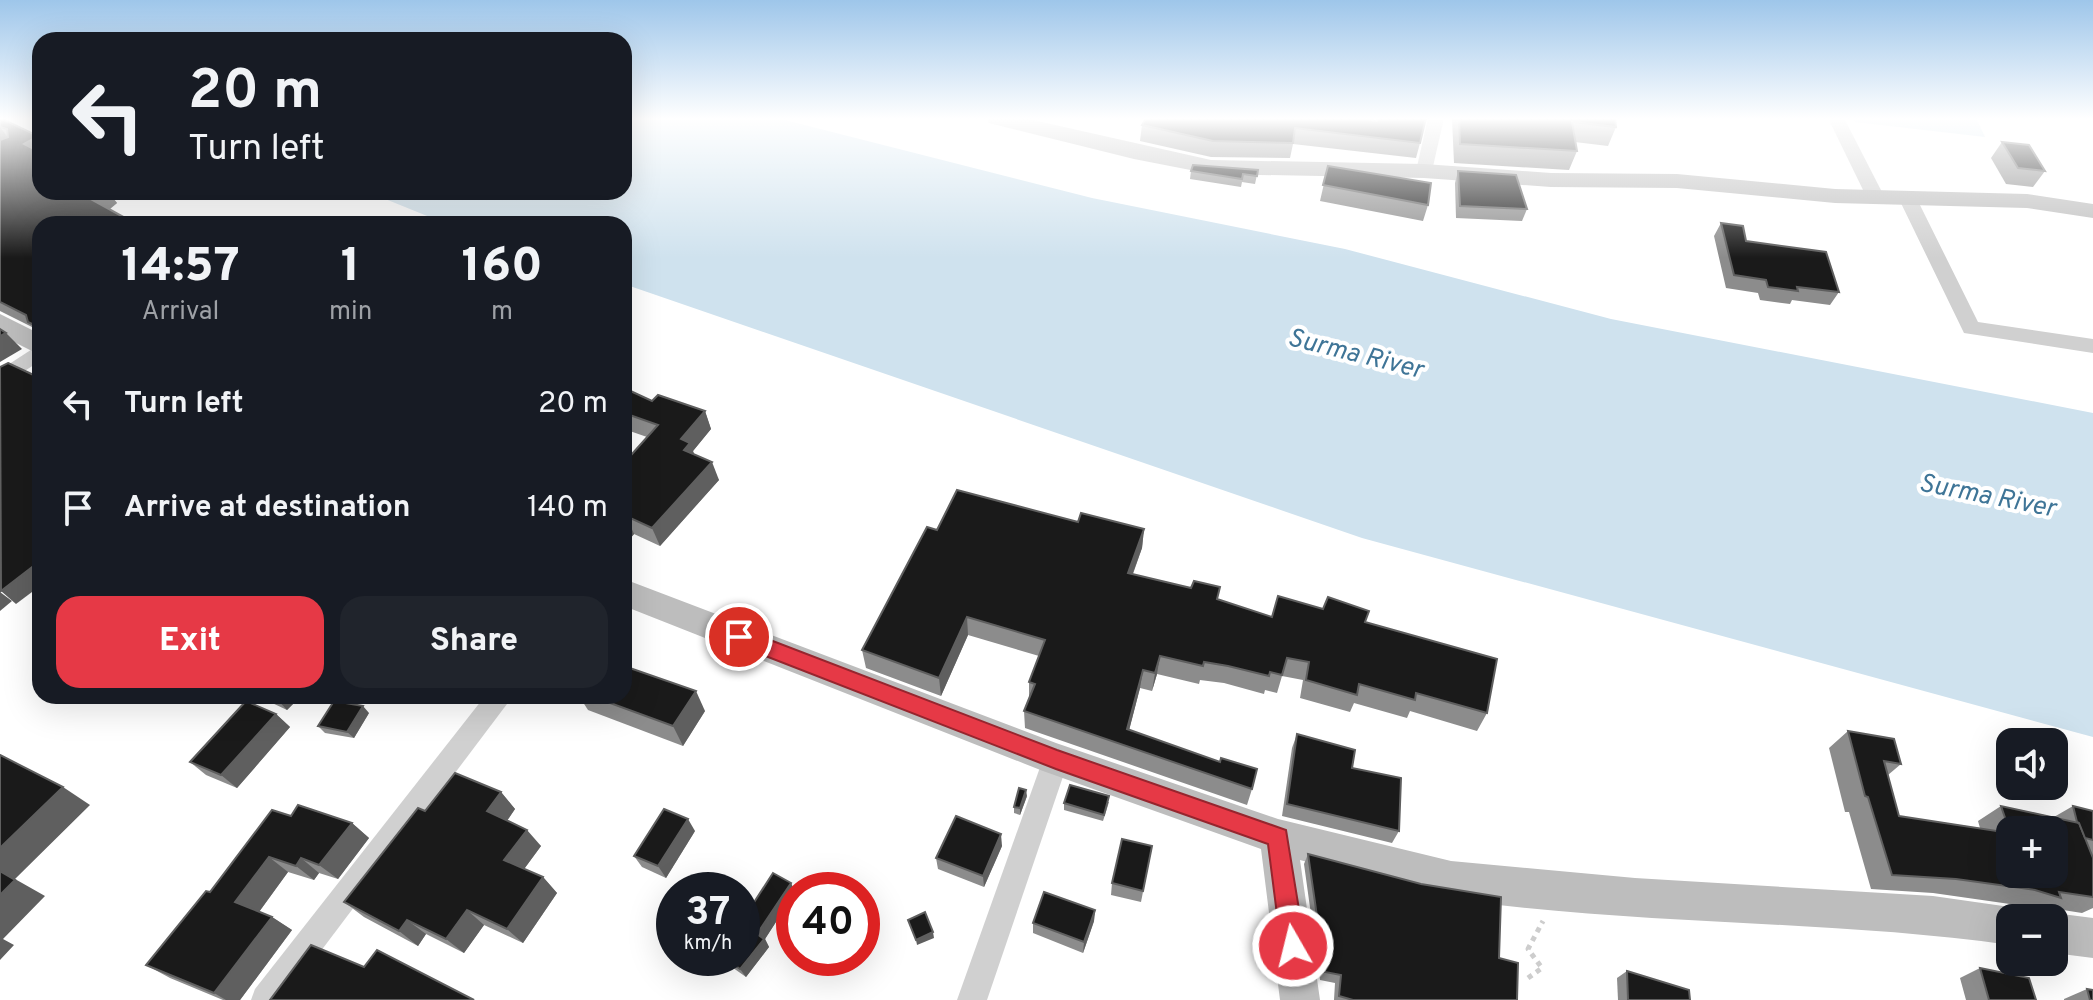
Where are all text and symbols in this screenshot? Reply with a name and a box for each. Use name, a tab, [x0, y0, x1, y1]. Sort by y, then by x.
text: 20 m	[188, 58, 322, 128]
icon: left	[56, 64, 160, 168]
text: Turn left	[188, 127, 325, 173]
text: 14:57	[121, 238, 240, 298]
text: 1	[341, 238, 360, 298]
text: 160	[462, 238, 543, 298]
text: Arrival	[142, 296, 219, 329]
text: min	[329, 296, 372, 329]
text: m	[491, 296, 513, 329]
water label: Surma River	[1284, 322, 1428, 388]
icon: left	[56, 382, 100, 426]
text: Turn left	[124, 386, 244, 423]
text: 20 m	[538, 386, 608, 423]
water label: Surma River	[1916, 468, 2060, 527]
icon: arrive	[56, 486, 100, 530]
text: Arrive at destination	[124, 490, 410, 527]
text: 140 m	[527, 490, 608, 527]
button: Exit	[56, 596, 324, 688]
button: Share	[340, 596, 608, 688]
pin	[705, 603, 773, 671]
icon: arrive	[717, 615, 761, 659]
map controls	[1996, 728, 2068, 976]
button: sound	[1996, 728, 2068, 800]
button: +	[1996, 816, 2068, 888]
speed limit sign: 40	[776, 872, 880, 976]
text: 37	[686, 889, 730, 939]
position arrow	[1251, 904, 1335, 988]
button: −	[1996, 904, 2068, 976]
text: km/h	[684, 931, 732, 957]

